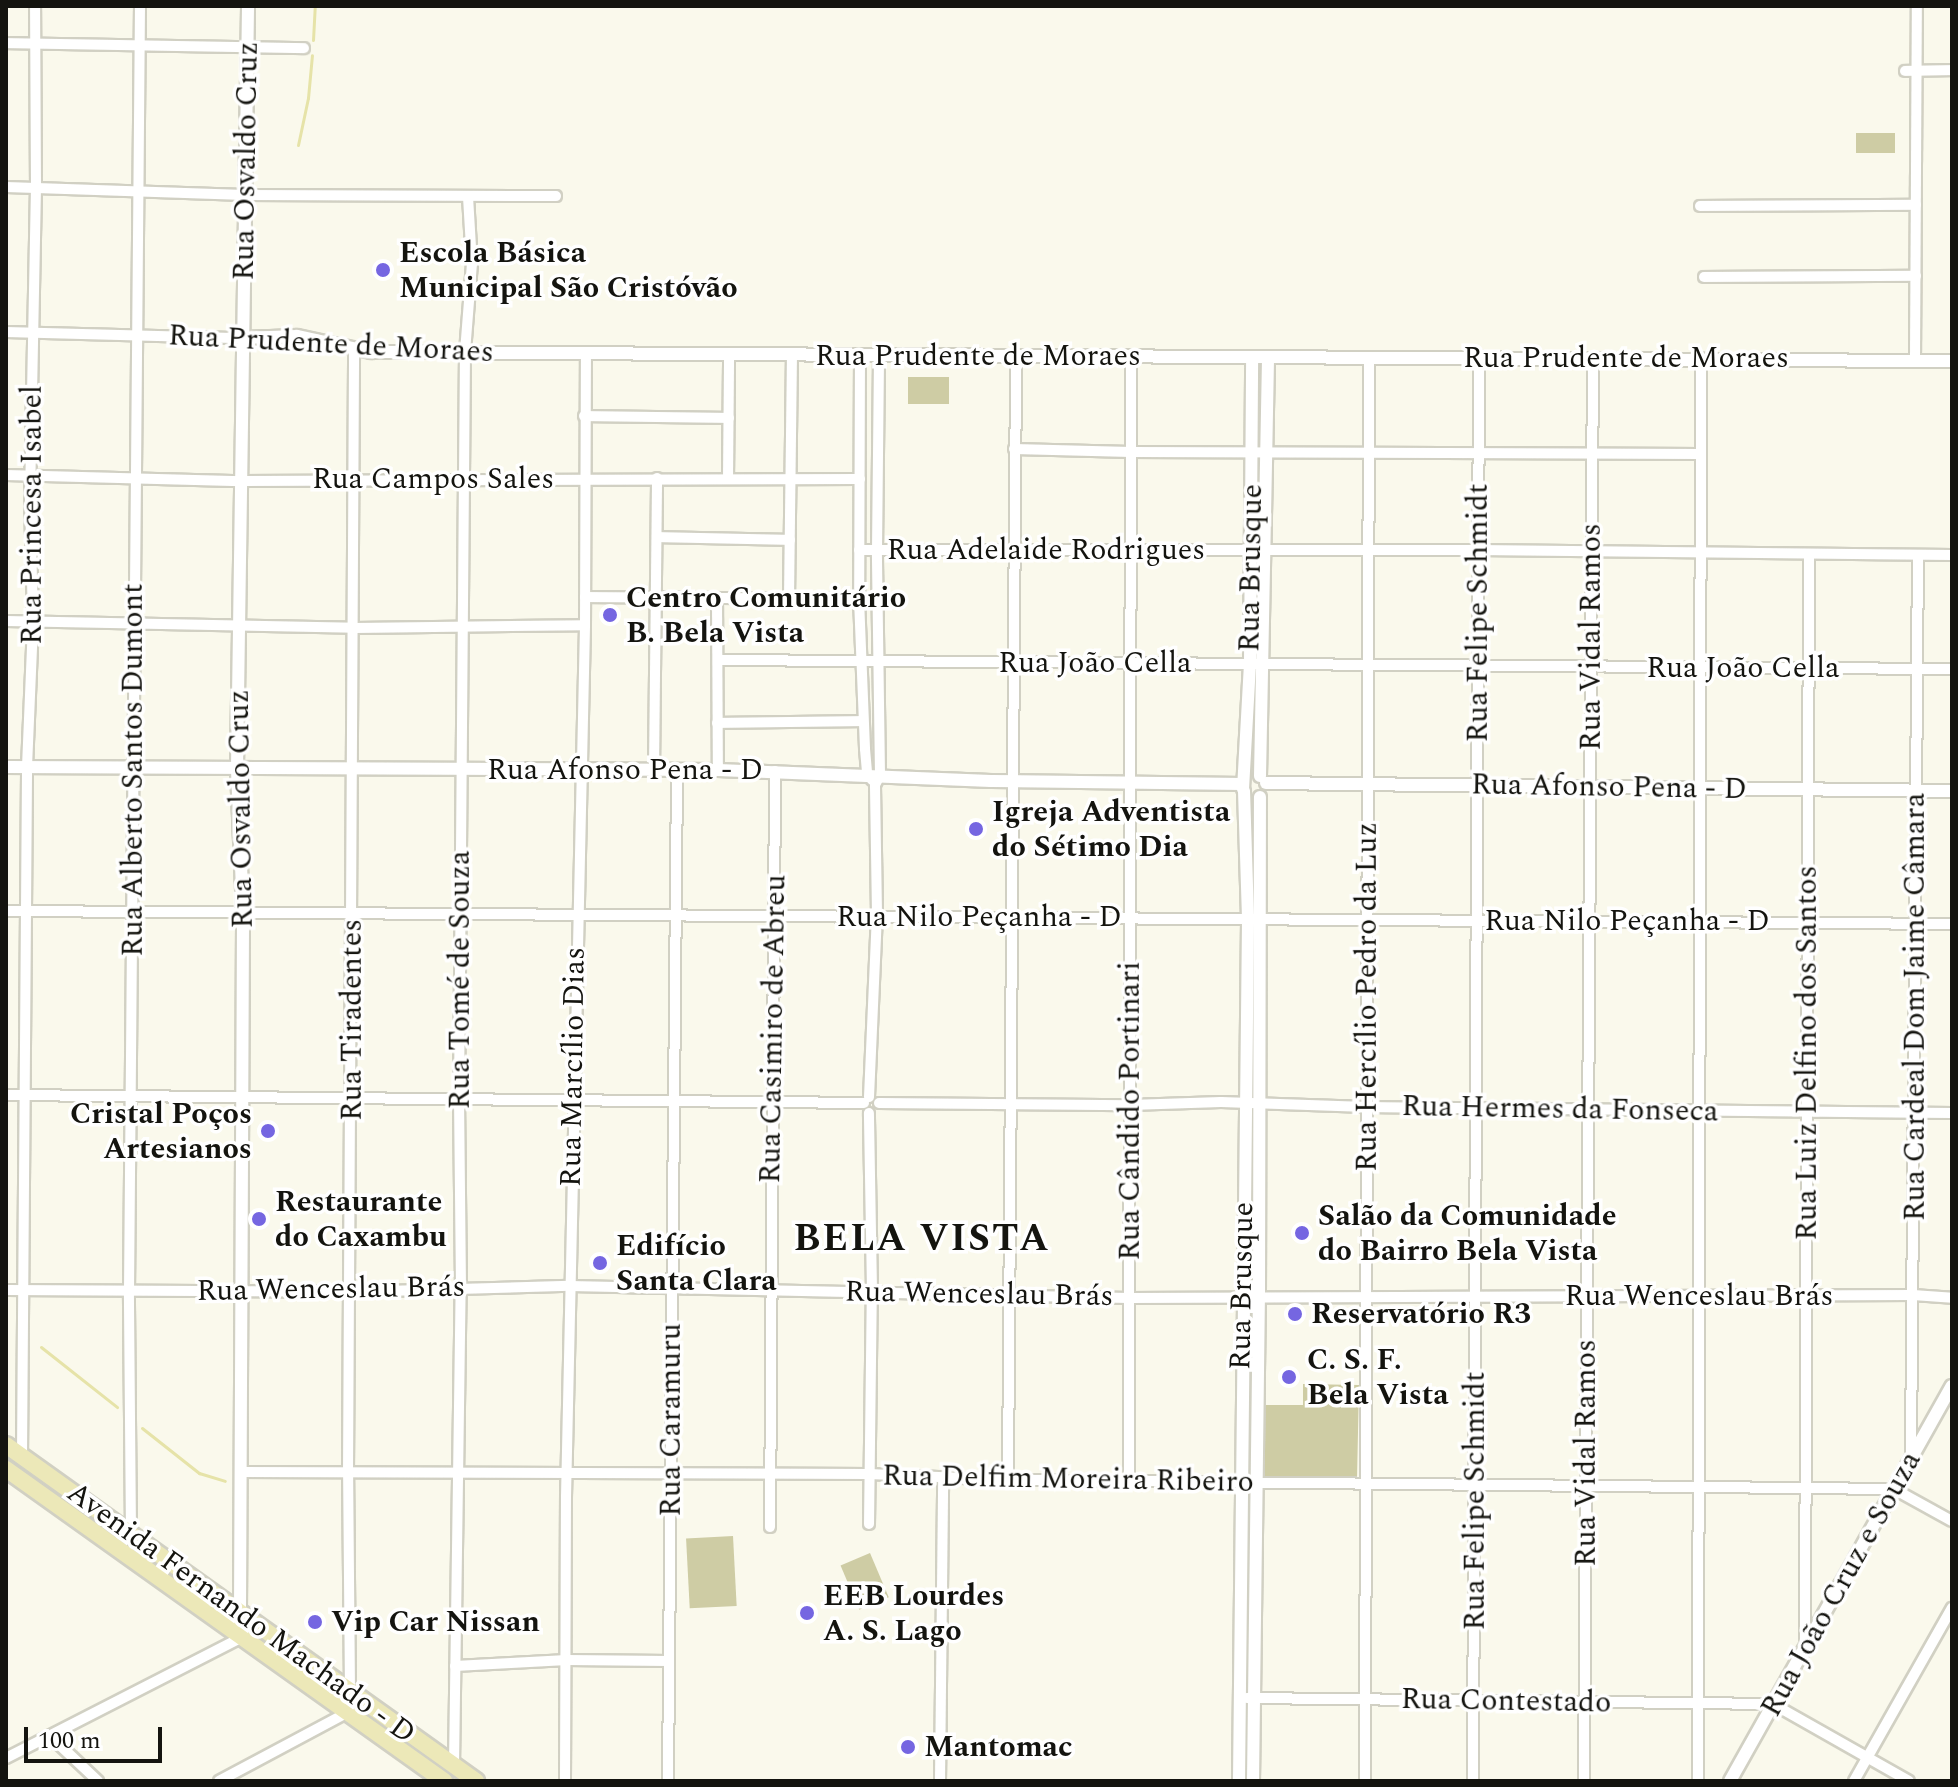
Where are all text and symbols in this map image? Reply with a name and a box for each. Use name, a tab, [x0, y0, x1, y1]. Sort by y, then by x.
street label: Rua Osvaldo Cruz	[226, 41, 266, 281]
place label: Escola Básica Municipal São Cristóvão	[399, 235, 738, 306]
marker: Escola Básica Municipal São Cristóvão	[374, 261, 392, 279]
street label: Rua Prudente de Moraes	[167, 317, 495, 371]
street label: Rua Prudente de Moraes	[815, 338, 1141, 374]
street label: Rua Prudente de Moraes	[1463, 340, 1789, 376]
street label: Rua Princesa Isabel	[14, 385, 50, 645]
street label: Rua Campos Sales	[312, 461, 554, 497]
street label: Rua Felipe Schmidt	[1460, 483, 1496, 743]
street label: Rua Brusque	[1232, 484, 1270, 652]
street label: Rua Vidal Ramos	[1573, 523, 1609, 751]
street label: Rua Adelaide Rodrigues	[887, 532, 1205, 568]
place label: Centro Comunitário B. Bela Vista	[626, 580, 906, 650]
street label: Rua Alberto Santos Dumont	[115, 583, 151, 957]
marker: Centro Comunitário B. Bela Vista	[601, 606, 619, 624]
street label: Rua João Cella	[998, 645, 1192, 681]
street label: Rua João Cella	[1646, 650, 1840, 686]
street label: Rua Osvaldo Cruz	[221, 689, 261, 929]
street label: Rua Afonso Pena - D	[487, 752, 763, 788]
street label: Rua Afonso Pena - D	[1471, 767, 1747, 807]
street label: Rua Cardeal Dom Jaime Câmara	[1897, 793, 1933, 1221]
place label: Igreja Adventista do Sétimo Dia	[992, 794, 1230, 864]
marker: Igreja Adventista do Sétimo Dia	[967, 820, 985, 838]
street label: Rua Hercílio Pedro da Luz	[1349, 822, 1385, 1172]
street label: Rua Tomé de Souza	[442, 850, 478, 1110]
street label: Rua Luiz Delfino dos Santos	[1789, 865, 1825, 1241]
street label: Rua Casimiro de Abreu	[752, 874, 794, 1184]
street label: Rua Nilo Peçanha - D	[836, 899, 1122, 935]
street label: Rua Nilo Peçanha - D	[1484, 903, 1770, 939]
street label: Rua Tiradentes	[334, 919, 370, 1121]
street label: Rua Marcílio Dias	[553, 947, 593, 1187]
street label: Rua Cândido Portinari	[1112, 961, 1148, 1261]
street label: Rua Hermes da Fonseca	[1401, 1088, 1719, 1130]
place label: Cristal Poços Artesianos	[70, 1096, 252, 1166]
marker: Cristal Poços Artesianos	[259, 1122, 277, 1140]
place label: Restaurante do Caxambu	[275, 1184, 447, 1254]
place label: Salão da Comunidade do Bairro Bela Vista	[1318, 1198, 1617, 1268]
street label: Rua Brusque	[1223, 1202, 1261, 1370]
marker: Restaurante do Caxambu	[250, 1210, 268, 1228]
district label: BELA VISTA	[793, 1217, 1051, 1263]
marker: Salão da Comunidade do Bairro Bela Vista	[1293, 1224, 1311, 1242]
place label: Edifício Santa Clara	[616, 1228, 777, 1298]
marker: Edifício Santa Clara	[591, 1254, 609, 1272]
street label: Rua Wenceslau Brás	[196, 1269, 466, 1309]
street label: Rua Wenceslau Brás	[844, 1274, 1114, 1314]
street label: Rua Wenceslau Brás	[1565, 1278, 1833, 1314]
place label: Reservatório R3	[1311, 1296, 1531, 1332]
marker: Reservatório R3	[1286, 1305, 1304, 1323]
street label: Rua Caramuru	[653, 1323, 689, 1517]
street label: Rua Vidal Ramos	[1568, 1339, 1604, 1567]
place label: C. S. F. Bela Vista	[1307, 1342, 1449, 1412]
marker: C. S. F. Bela Vista	[1278, 1366, 1300, 1388]
street label: Rua Felipe Schmidt	[1457, 1371, 1493, 1631]
street label: Rua João Cruz e Souza	[1753, 1445, 1929, 1723]
street label: Rua Delfim Moreira Ribeiro	[882, 1458, 1254, 1500]
street label: Avenida Fernando Machado - D	[60, 1474, 422, 1752]
place label: EEB Lourdes A. S. Lago	[823, 1578, 1004, 1648]
place label: Vip Car Nissan	[331, 1604, 540, 1640]
marker: EEB Lourdes A. S. Lago	[798, 1604, 816, 1622]
marker: Vip Car Nissan	[306, 1613, 324, 1631]
street label: Rua Contestado	[1401, 1681, 1611, 1721]
scale bar	[28, 1711, 166, 1761]
text: 100 m	[38, 1723, 101, 1759]
place label: Mantomac	[924, 1729, 1073, 1765]
marker: Mantomac	[899, 1738, 917, 1756]

